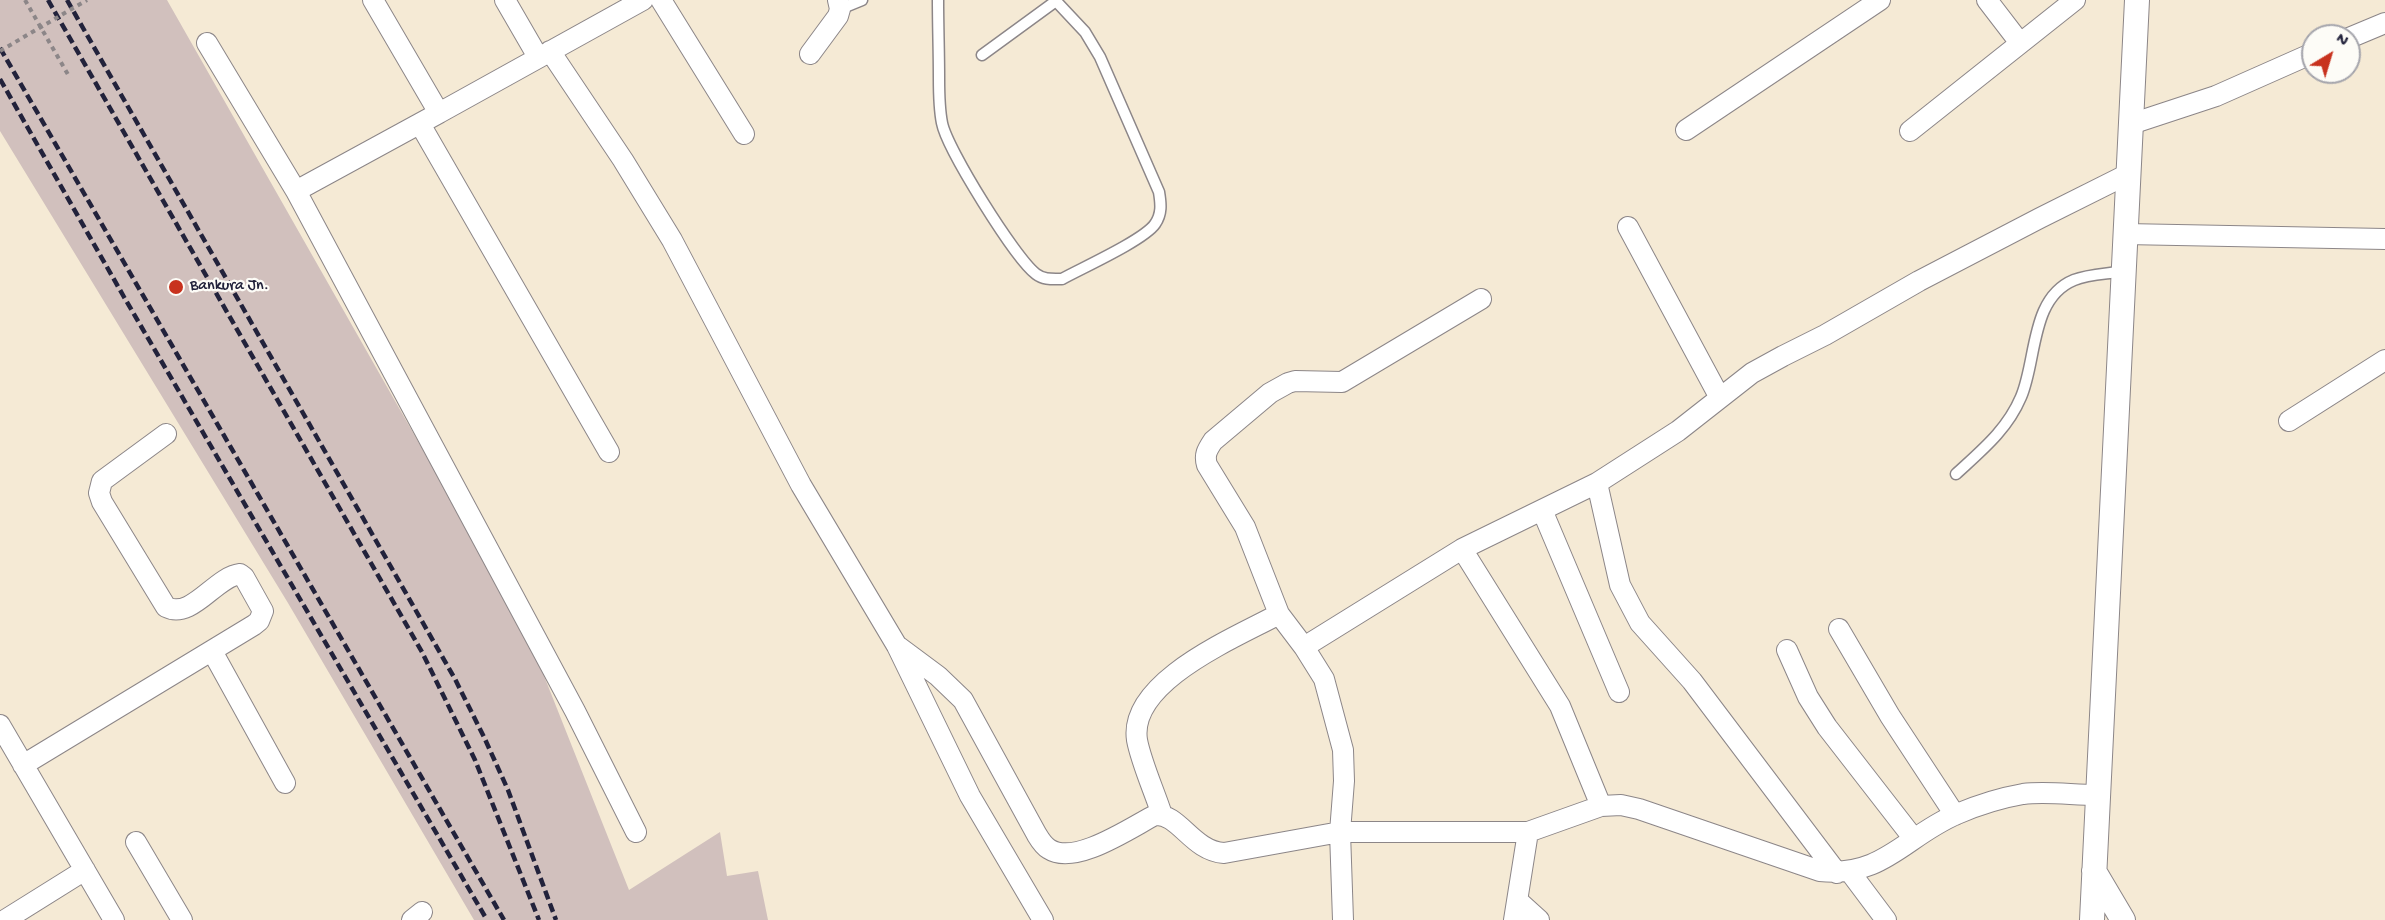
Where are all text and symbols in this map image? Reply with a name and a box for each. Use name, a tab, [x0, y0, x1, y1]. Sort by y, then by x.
north arrow	[2301, 24, 2361, 84]
text: N	[2331, 30, 2351, 52]
place label: Bankura Jn.	[190, 277, 269, 297]
marker: Bankura Jn.	[167, 278, 185, 296]

